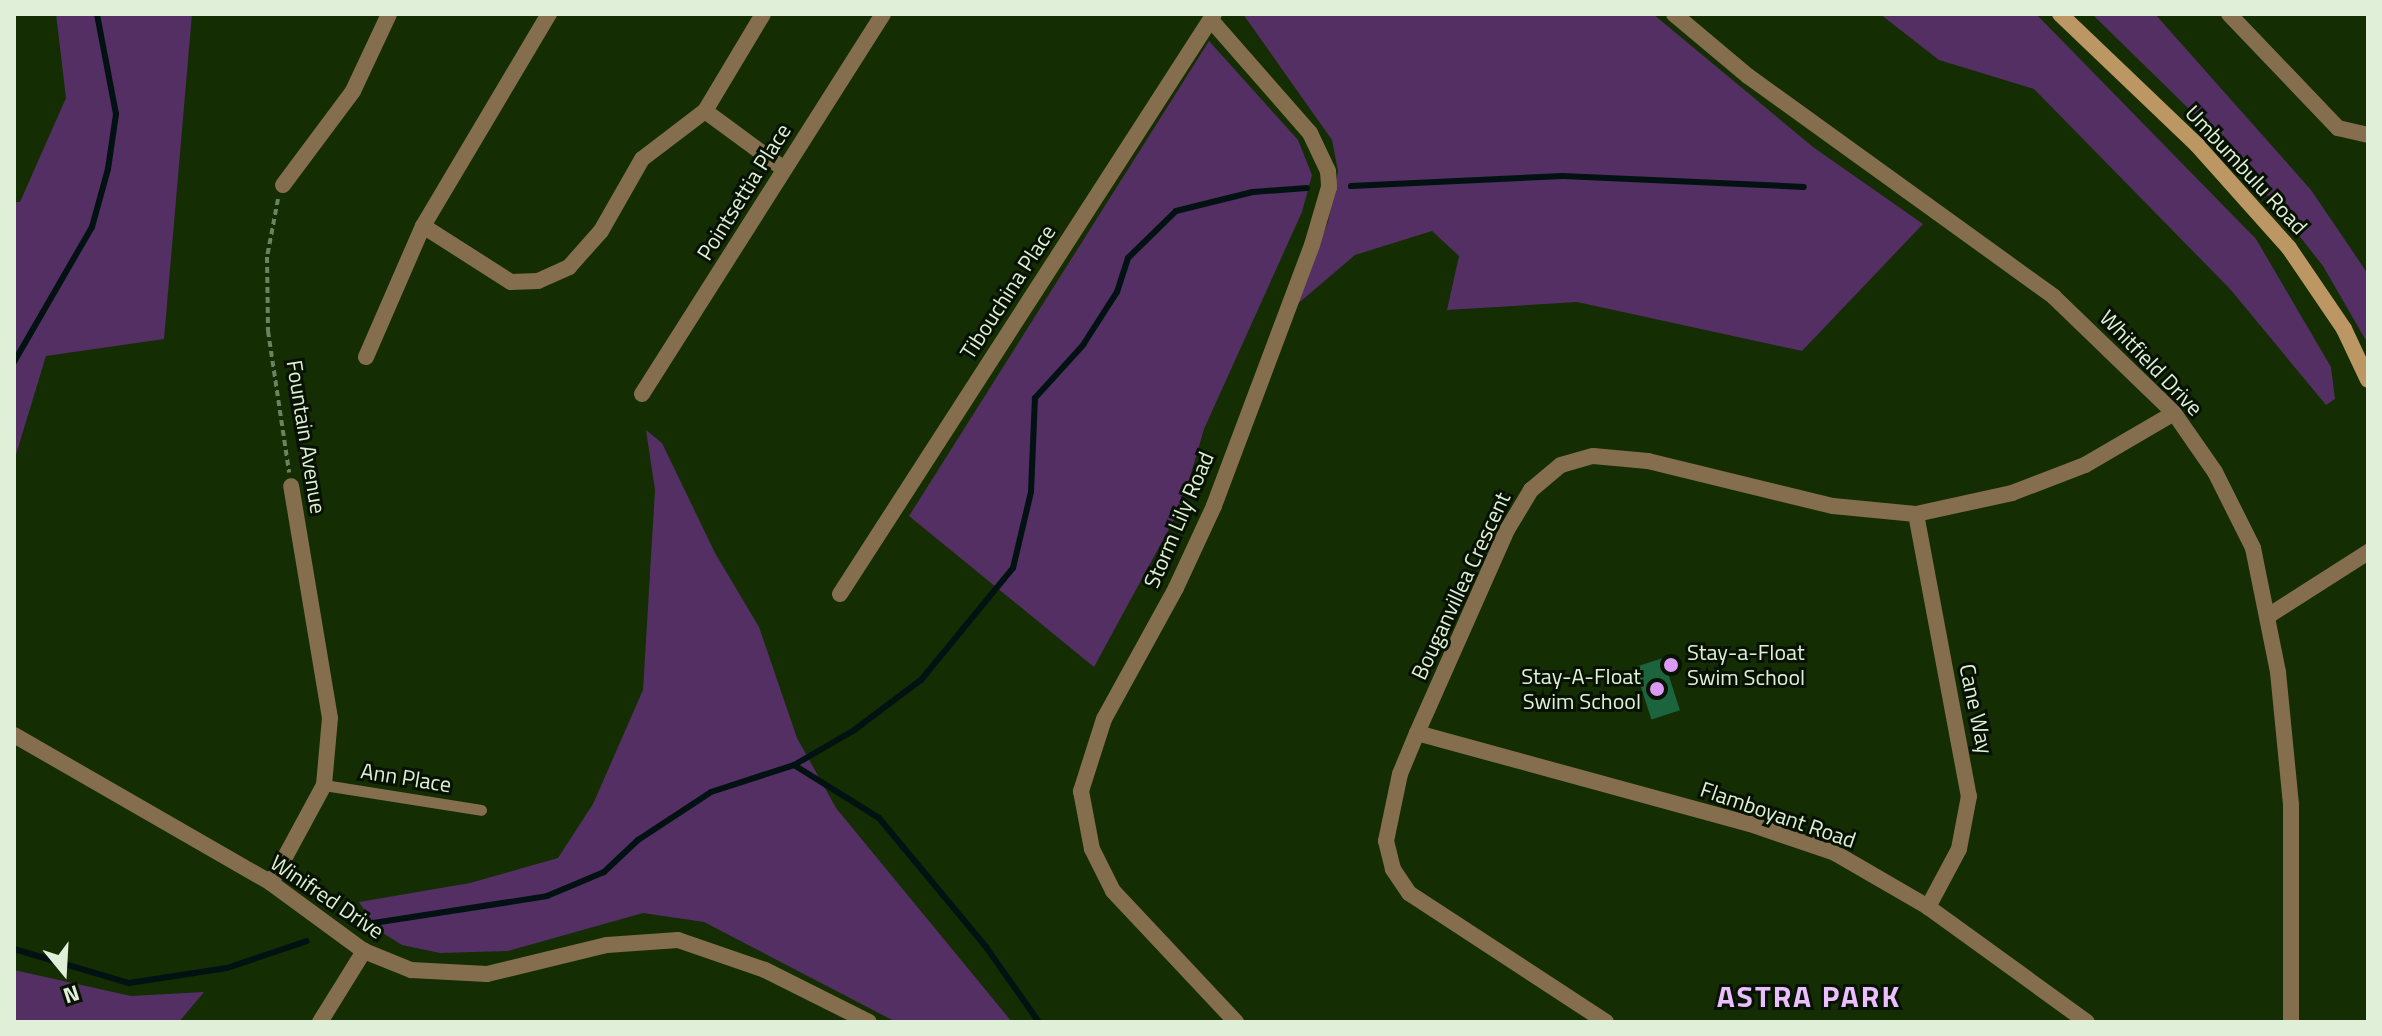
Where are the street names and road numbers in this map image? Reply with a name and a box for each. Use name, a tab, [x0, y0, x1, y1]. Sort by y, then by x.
street label: Umbumbulu Road	[2180, 100, 2312, 240]
street label: Pointsettia Place	[691, 119, 797, 265]
street label: Tibouchina Place	[955, 220, 1061, 364]
street label: Whitfield Drive	[2094, 305, 2208, 421]
street label: Fountain Avenue	[281, 358, 331, 516]
street label: Storm Lily Road	[1138, 448, 1220, 592]
street label: Bouganvillea Crescent	[1406, 488, 1516, 684]
street label: Cane Way	[1954, 662, 1998, 756]
street label: Ann Place	[359, 758, 453, 798]
street label: Flamboyant Road	[1697, 776, 1859, 854]
street label: Winifred Drive	[265, 849, 389, 945]

